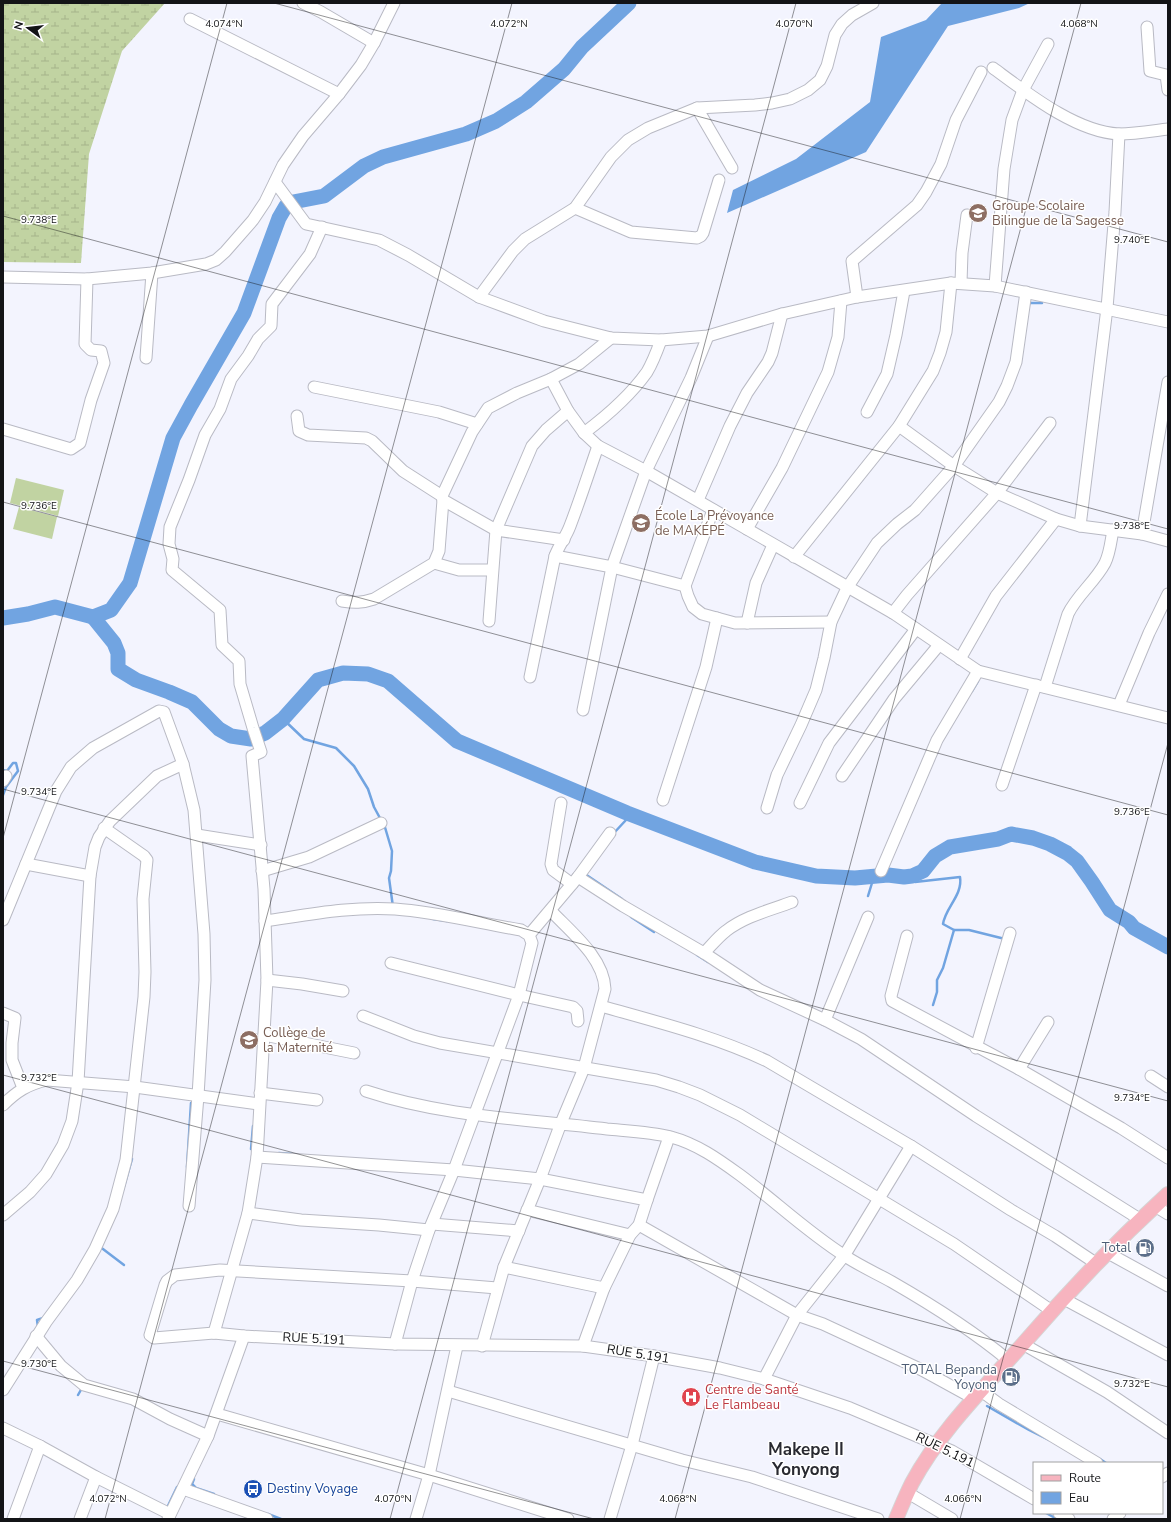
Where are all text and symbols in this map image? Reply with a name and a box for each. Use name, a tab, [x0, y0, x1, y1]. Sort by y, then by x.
north arrow	[8, 8, 48, 48]
text: 4.074°N	[205, 17, 243, 31]
text: 4.072°N	[490, 17, 528, 31]
text: 4.070°N	[775, 17, 813, 31]
text: 4.068°N	[1060, 17, 1098, 31]
text: N	[11, 20, 27, 31]
place label: Groupe Scolaire Bilingue de la Sagesse	[992, 197, 1124, 230]
school or university icon: Groupe Scolaire Bilingue de la Sagesse	[967, 202, 989, 224]
text: 9.738°E	[21, 213, 57, 227]
text: 9.740°E	[1114, 233, 1150, 247]
text: 9.736°E	[21, 499, 57, 513]
place label: École La Prévoyance de MAKÉPÉ	[655, 506, 774, 540]
school or university icon: École La Prévoyance de MAKÉPÉ	[630, 512, 652, 534]
text: 9.738°E	[1114, 519, 1150, 533]
text: 9.734°E	[21, 785, 57, 799]
text: 9.736°E	[1114, 805, 1150, 819]
place label: Collège de la Maternité	[263, 1024, 333, 1057]
school or university icon: Collège de la Maternité	[238, 1029, 260, 1051]
text: 9.732°E	[21, 1071, 57, 1085]
text: 9.734°E	[1114, 1091, 1150, 1105]
fuel station icon: Total	[1134, 1237, 1156, 1259]
place label: Total	[1102, 1239, 1131, 1257]
street label: RUE 5.191	[282, 1328, 346, 1350]
street label: RUE 5.191	[605, 1340, 671, 1368]
text: 9.730°E	[21, 1357, 57, 1371]
place label: TOTAL Bepanda Yoyong	[902, 1361, 997, 1394]
fuel station icon: TOTAL Bepanda Yoyong	[1000, 1366, 1022, 1388]
text: 9.732°E	[1114, 1377, 1150, 1391]
place label: Centre de Santé Le Flambeau	[705, 1381, 799, 1414]
hospital icon: Centre de Santé Le Flambeau	[680, 1386, 702, 1408]
street label: RUE 5.191	[913, 1428, 977, 1472]
district label: Makepe II Yonyong	[768, 1438, 844, 1481]
legend	[1033, 1462, 1163, 1514]
text: Route	[1069, 1470, 1101, 1486]
bus stop icon: Destiny Voyage	[242, 1478, 264, 1500]
place label: Destiny Voyage	[267, 1480, 358, 1498]
text: Eau	[1069, 1490, 1089, 1506]
text: 4.072°N	[89, 1492, 127, 1506]
text: 4.070°N	[374, 1492, 412, 1506]
text: 4.068°N	[659, 1492, 697, 1506]
text: 4.066°N	[944, 1492, 982, 1506]

